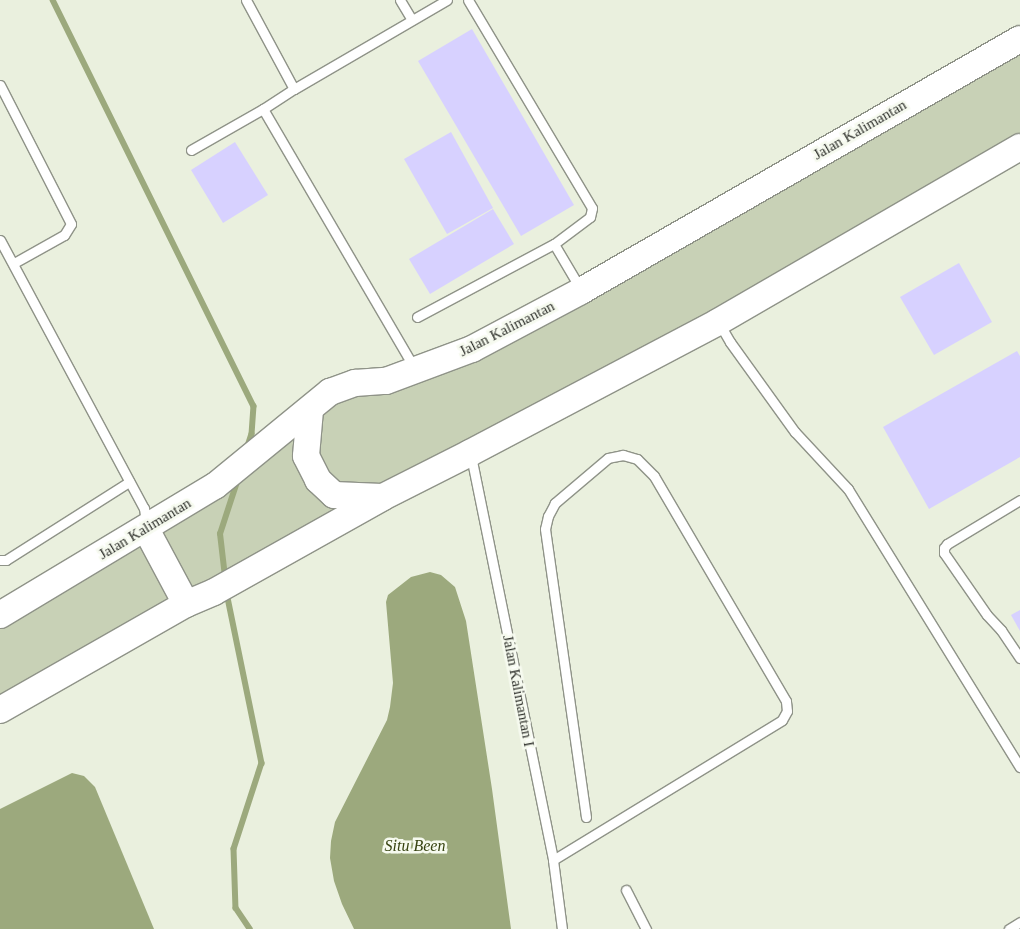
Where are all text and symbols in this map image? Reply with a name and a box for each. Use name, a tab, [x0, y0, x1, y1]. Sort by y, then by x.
street label: Jalan Kalimantan	[810, 96, 910, 164]
street label: Jalan Kalimantan	[456, 297, 558, 361]
street label: Jalan Kalimantan	[96, 494, 194, 564]
street label: Jalan Kalimantan I	[498, 634, 538, 748]
water label: Situ Been	[385, 836, 445, 856]

